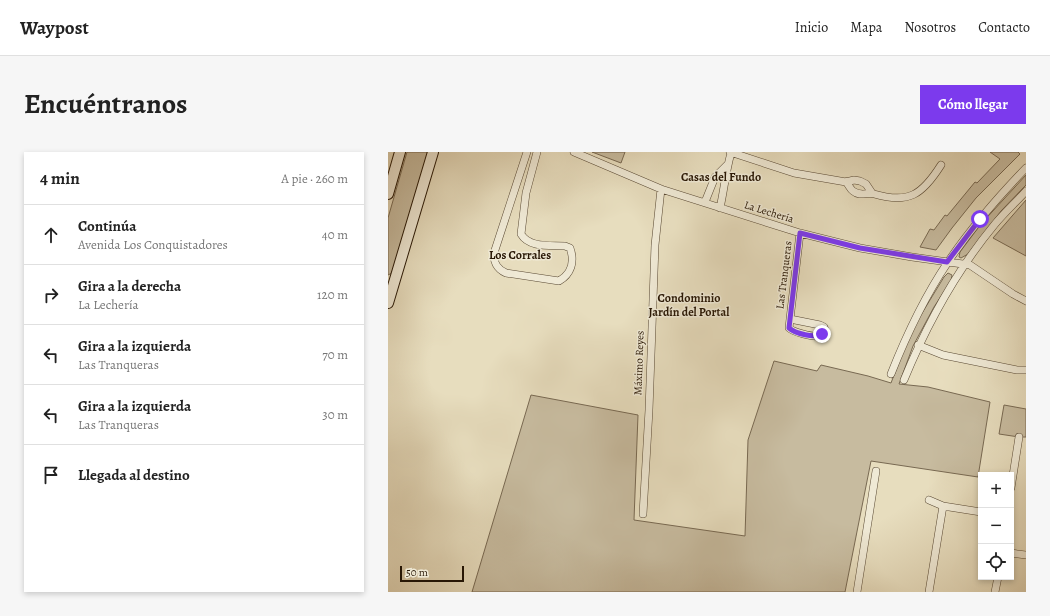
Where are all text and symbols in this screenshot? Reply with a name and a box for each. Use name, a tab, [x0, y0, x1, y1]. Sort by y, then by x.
text: Waypost	[20, 15, 89, 41]
text: Inicio	[795, 18, 828, 37]
text: Mapa	[850, 18, 882, 37]
text: Nosotros	[904, 18, 956, 37]
text: Contacto	[978, 18, 1030, 37]
text: Encuéntranos	[24, 85, 188, 123]
button: Cómo llegar	[920, 85, 1026, 124]
text: 4 min	[40, 167, 80, 190]
district label: Casas del Fundo	[681, 169, 761, 185]
text: A pie · 260 m	[281, 170, 348, 187]
street label: La Lechería	[742, 197, 797, 227]
route start	[971, 210, 989, 228]
text: Continúa	[78, 216, 136, 236]
icon: ahead	[40, 224, 62, 246]
text: 40 m	[322, 226, 348, 243]
text: Avenida Los Conquistadores	[78, 236, 228, 253]
street label: Las Tranqueras	[772, 240, 796, 310]
district label: Los Corrales	[489, 247, 551, 263]
text: Gira a la derecha	[78, 276, 181, 296]
icon: right	[40, 284, 62, 306]
text: 120 m	[317, 286, 348, 303]
district label: Condominio Jardín del Portal	[649, 290, 730, 320]
text: La Lechería	[78, 296, 139, 313]
route end	[813, 325, 831, 343]
street label: Máximo Reyes	[630, 330, 648, 396]
text: Gira a la izquierda	[78, 336, 191, 356]
icon: left	[40, 344, 62, 366]
text: 70 m	[322, 346, 348, 363]
text: Las Tranqueras	[78, 356, 159, 373]
text: Gira a la izquierda	[78, 396, 191, 416]
icon: left	[40, 404, 62, 426]
text: 30 m	[322, 406, 348, 423]
text: Las Tranqueras	[78, 416, 159, 433]
icon: arrive	[40, 464, 62, 486]
text: Llegada al destino	[78, 465, 190, 485]
map controls	[978, 472, 1014, 580]
button: +	[978, 472, 1014, 508]
button: −	[978, 508, 1014, 544]
button: locate	[978, 544, 1014, 580]
scale bar	[400, 564, 464, 583]
text: 50 m	[406, 565, 428, 580]

